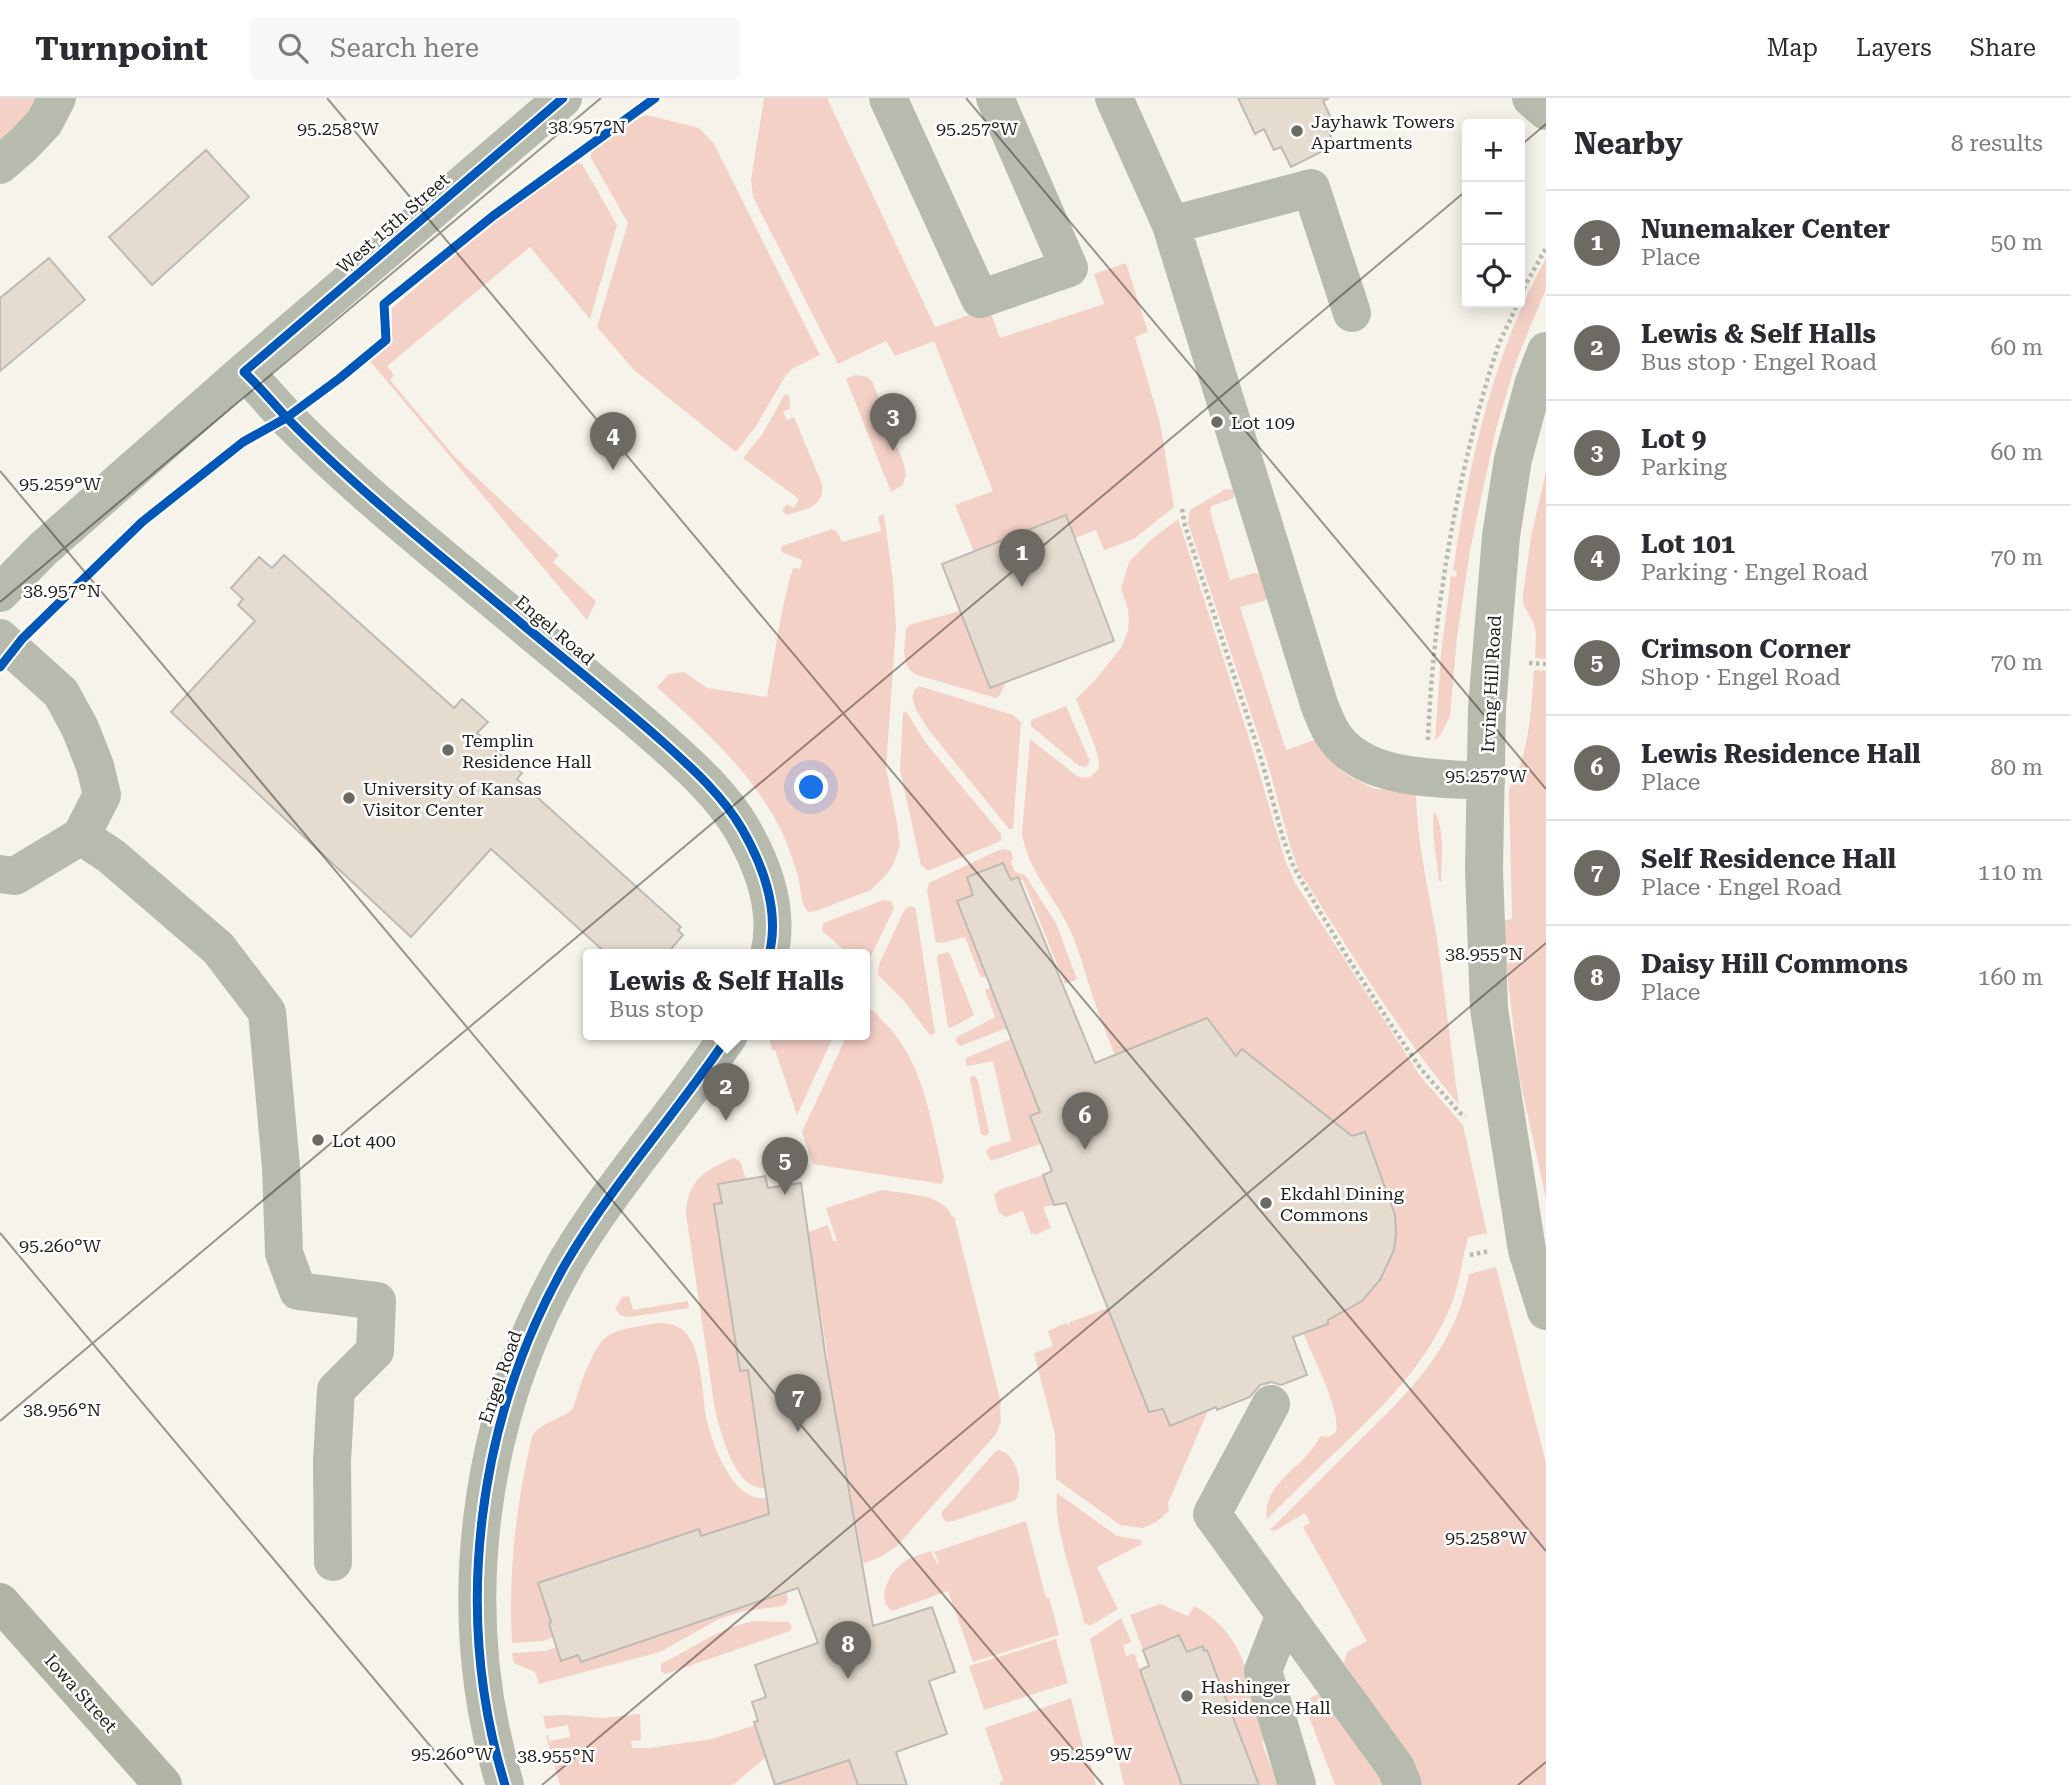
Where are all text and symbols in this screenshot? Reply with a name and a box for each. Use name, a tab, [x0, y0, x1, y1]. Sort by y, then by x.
search box	[250, 17, 740, 80]
text: Turnpoint	[35, 29, 208, 68]
icon: search	[274, 29, 312, 67]
text: Search here	[330, 33, 479, 63]
text: Map	[1767, 34, 1818, 62]
text: Layers	[1856, 34, 1932, 62]
text: Share	[1970, 34, 2036, 62]
place label: Jayhawk Towers Apartments	[1311, 111, 1454, 153]
text: 38.957°N	[548, 116, 626, 137]
text: 95.258°W	[297, 118, 380, 139]
text: 95.257°W	[936, 118, 1019, 139]
map controls	[1462, 119, 1525, 308]
button: +	[1462, 119, 1525, 182]
marker: Jayhawk Towers Apartments	[1289, 123, 1305, 139]
text: Nearby	[1574, 126, 1683, 161]
text: 8 results	[1951, 130, 2043, 157]
street label: West 15th Street	[333, 168, 454, 277]
button: −	[1462, 182, 1525, 245]
text: Nunemaker Center	[1641, 214, 1890, 244]
text: 1	[1591, 229, 1603, 256]
text: 50 m	[1990, 229, 2043, 256]
text: Place	[1641, 244, 1700, 271]
button: locate	[1462, 245, 1525, 308]
text: Lewis & Self Halls	[1641, 319, 1876, 349]
text: 2	[1591, 334, 1603, 361]
text: 60 m	[1990, 334, 2043, 361]
text: Bus stop · Engel Road	[1641, 349, 1877, 376]
pin: 3	[870, 393, 916, 451]
pin: 4	[590, 412, 636, 470]
place label: Lot 109	[1231, 412, 1295, 433]
marker: Lot 109	[1209, 414, 1225, 430]
text: Lot 9	[1641, 424, 1706, 454]
text: 3	[1591, 439, 1603, 466]
text: 60 m	[1990, 439, 2043, 466]
text: Parking	[1641, 454, 1727, 481]
text: 95.259°W	[19, 473, 102, 494]
pin: 1	[999, 529, 1045, 587]
text: Lot 101	[1641, 529, 1735, 559]
text: 4	[1591, 544, 1603, 571]
text: 70 m	[1990, 544, 2043, 571]
text: Parking · Engel Road	[1641, 559, 1868, 586]
text: 38.957°N	[23, 580, 101, 601]
street label: Engel Road	[511, 591, 599, 670]
street label: Irving Hill Road	[1477, 614, 1505, 753]
text: Crimson Corner	[1641, 634, 1851, 664]
text: 5	[1591, 649, 1603, 676]
text: 70 m	[1990, 649, 2043, 676]
text: Shop · Engel Road	[1641, 664, 1841, 691]
place label: Templin Residence Hall	[462, 730, 592, 772]
text: Lewis Residence Hall	[1641, 739, 1920, 769]
marker: Templin Residence Hall	[440, 742, 456, 758]
text: 6	[1591, 754, 1603, 781]
text: 80 m	[1990, 754, 2043, 781]
text: 95.257°W	[1445, 765, 1528, 786]
text: Place	[1641, 769, 1700, 796]
your location	[794, 770, 828, 804]
place label: University of Kansas Visitor Center	[363, 778, 542, 820]
marker: University of Kansas Visitor Center	[341, 790, 357, 806]
text: Self Residence Hall	[1641, 844, 1896, 874]
text: 7	[1591, 859, 1603, 886]
text: 110 m	[1978, 859, 2043, 886]
text: Place · Engel Road	[1641, 874, 1842, 901]
text: 38.955°N	[1445, 943, 1523, 964]
popup	[583, 949, 870, 1040]
text: Daisy Hill Commons	[1641, 949, 1908, 979]
text: 8	[1591, 964, 1603, 991]
text: 160 m	[1978, 964, 2043, 991]
text: Lewis & Self Halls	[609, 966, 844, 996]
text: Place	[1641, 979, 1700, 1006]
text: Bus stop	[609, 996, 704, 1023]
pin: 2	[703, 1063, 749, 1121]
pin: 6	[1062, 1092, 1108, 1150]
place label: Lot 400	[332, 1130, 396, 1151]
marker: Lot 400	[310, 1132, 326, 1148]
pin: 5	[762, 1137, 808, 1195]
place label: Ekdahl Dining Commons	[1280, 1183, 1405, 1225]
marker: Ekdahl Dining Commons	[1258, 1195, 1274, 1211]
text: 95.260°W	[19, 1235, 102, 1256]
street label: Engel Road	[474, 1327, 526, 1426]
pin: 7	[775, 1374, 821, 1432]
text: 38.956°N	[23, 1399, 101, 1420]
text: 95.258°W	[1445, 1527, 1528, 1548]
pin: 8	[825, 1621, 871, 1679]
street label: Iowa Street	[40, 1650, 122, 1737]
place label: Hashinger Residence Hall	[1201, 1676, 1331, 1718]
marker: Hashinger Residence Hall	[1179, 1688, 1195, 1704]
text: 95.260°W	[411, 1743, 494, 1764]
text: 95.259°W	[1050, 1743, 1133, 1764]
text: 38.955°N	[517, 1745, 595, 1766]

